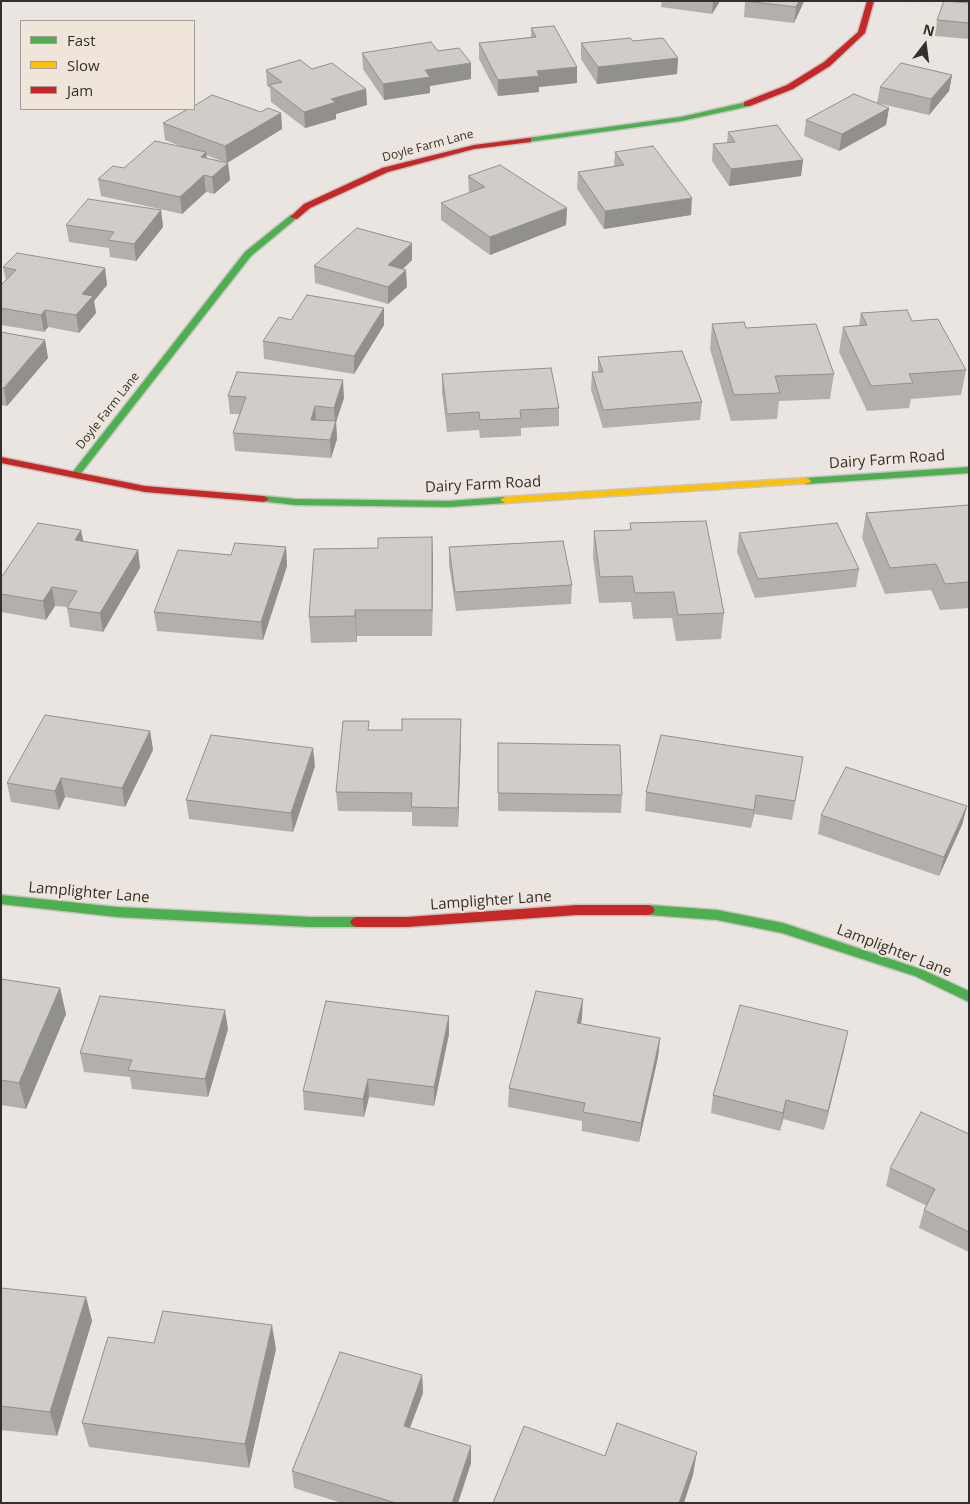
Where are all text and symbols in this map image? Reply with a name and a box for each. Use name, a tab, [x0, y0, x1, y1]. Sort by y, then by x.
text: N	[921, 19, 937, 41]
legend	[20, 20, 195, 110]
north arrow	[900, 20, 950, 70]
text: Fast	[67, 30, 96, 50]
text: Slow	[67, 55, 100, 75]
text: Jam	[67, 80, 93, 100]
street label: Doyle Farm Lane	[381, 127, 475, 165]
street label: Doyle Farm Lane	[73, 370, 143, 452]
street label: Dairy Farm Road	[828, 447, 946, 473]
street label: Dairy Farm Road	[424, 473, 542, 497]
street label: Lamplighter Lane	[28, 879, 150, 907]
street label: Lamplighter Lane	[430, 888, 552, 914]
street label: Lamplighter Lane	[834, 921, 954, 981]

